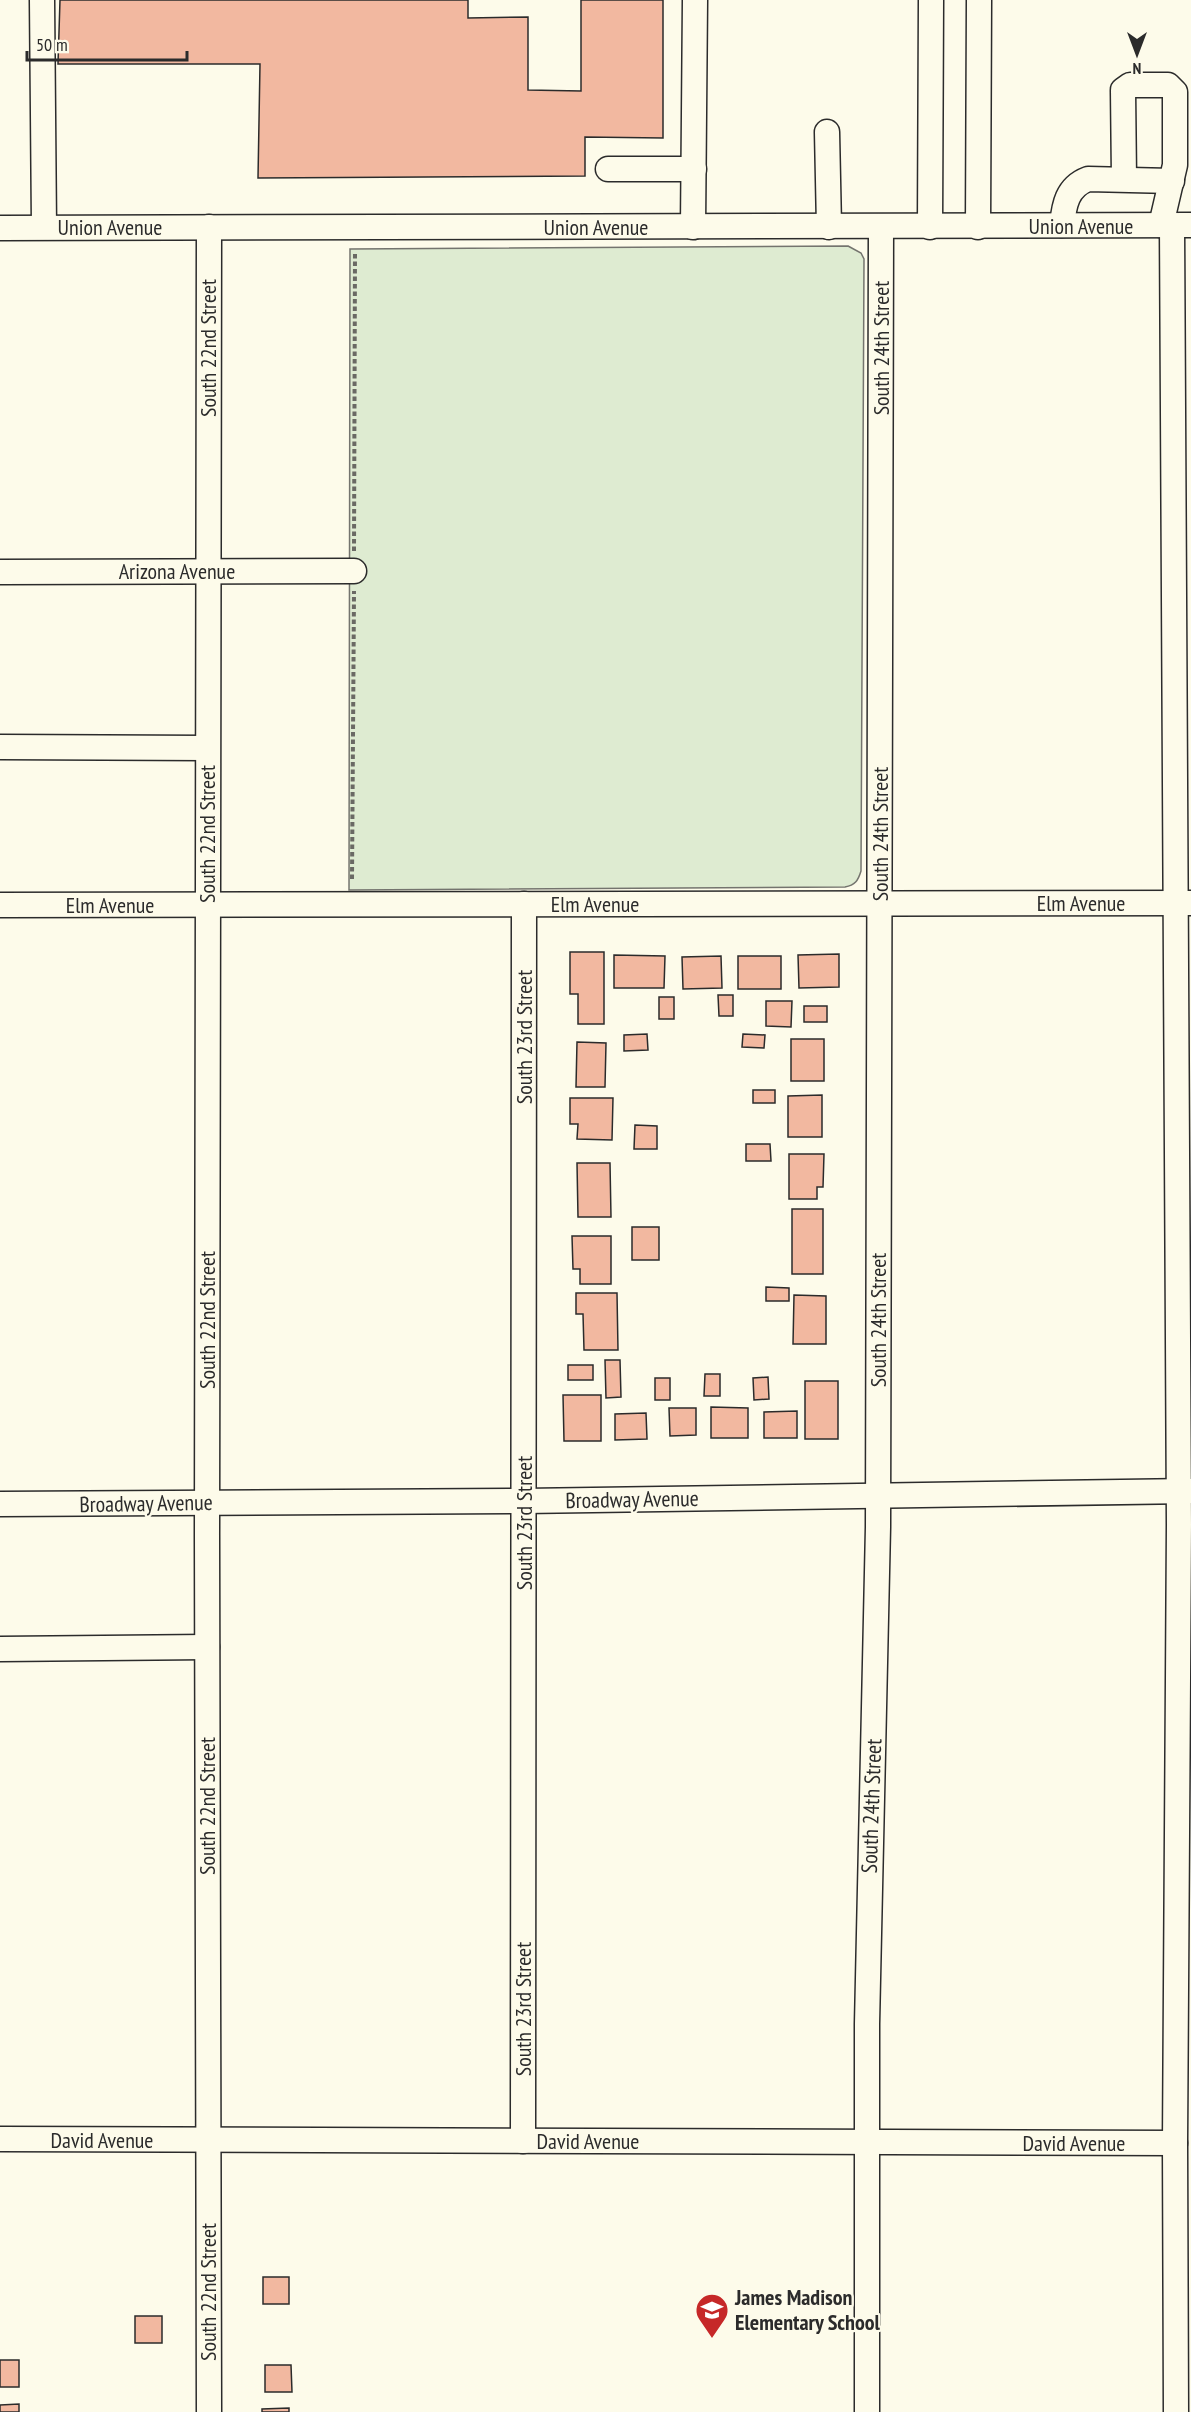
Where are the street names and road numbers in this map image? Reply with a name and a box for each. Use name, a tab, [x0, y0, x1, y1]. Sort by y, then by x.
street label: Union Avenue	[1029, 212, 1133, 240]
street label: Union Avenue	[58, 213, 162, 241]
street label: Union Avenue	[544, 213, 648, 241]
street label: South 22nd Street	[194, 279, 222, 417]
street label: South 24th Street	[867, 281, 895, 415]
street label: Arizona Avenue	[119, 557, 235, 585]
street label: South 22nd Street	[193, 765, 221, 903]
street label: South 24th Street	[866, 767, 894, 901]
street label: Elm Avenue	[1037, 889, 1125, 917]
street label: Elm Avenue	[551, 890, 639, 918]
street label: Elm Avenue	[66, 891, 154, 919]
street label: South 23rd Street	[510, 970, 538, 1104]
street label: South 22nd Street	[193, 1251, 221, 1389]
street label: South 24th Street	[864, 1253, 892, 1387]
street label: South 23rd Street	[510, 1456, 538, 1590]
street label: Broadway Avenue	[565, 1484, 699, 1514]
street label: Broadway Avenue	[79, 1488, 213, 1518]
street label: South 22nd Street	[193, 1737, 221, 1875]
street label: South 24th Street	[855, 1738, 887, 1874]
street label: South 23rd Street	[509, 1942, 537, 2076]
street label: David Avenue	[51, 2126, 153, 2154]
street label: David Avenue	[537, 2127, 639, 2155]
street label: David Avenue	[1023, 2129, 1125, 2157]
street label: South 22nd Street	[194, 2223, 222, 2361]

